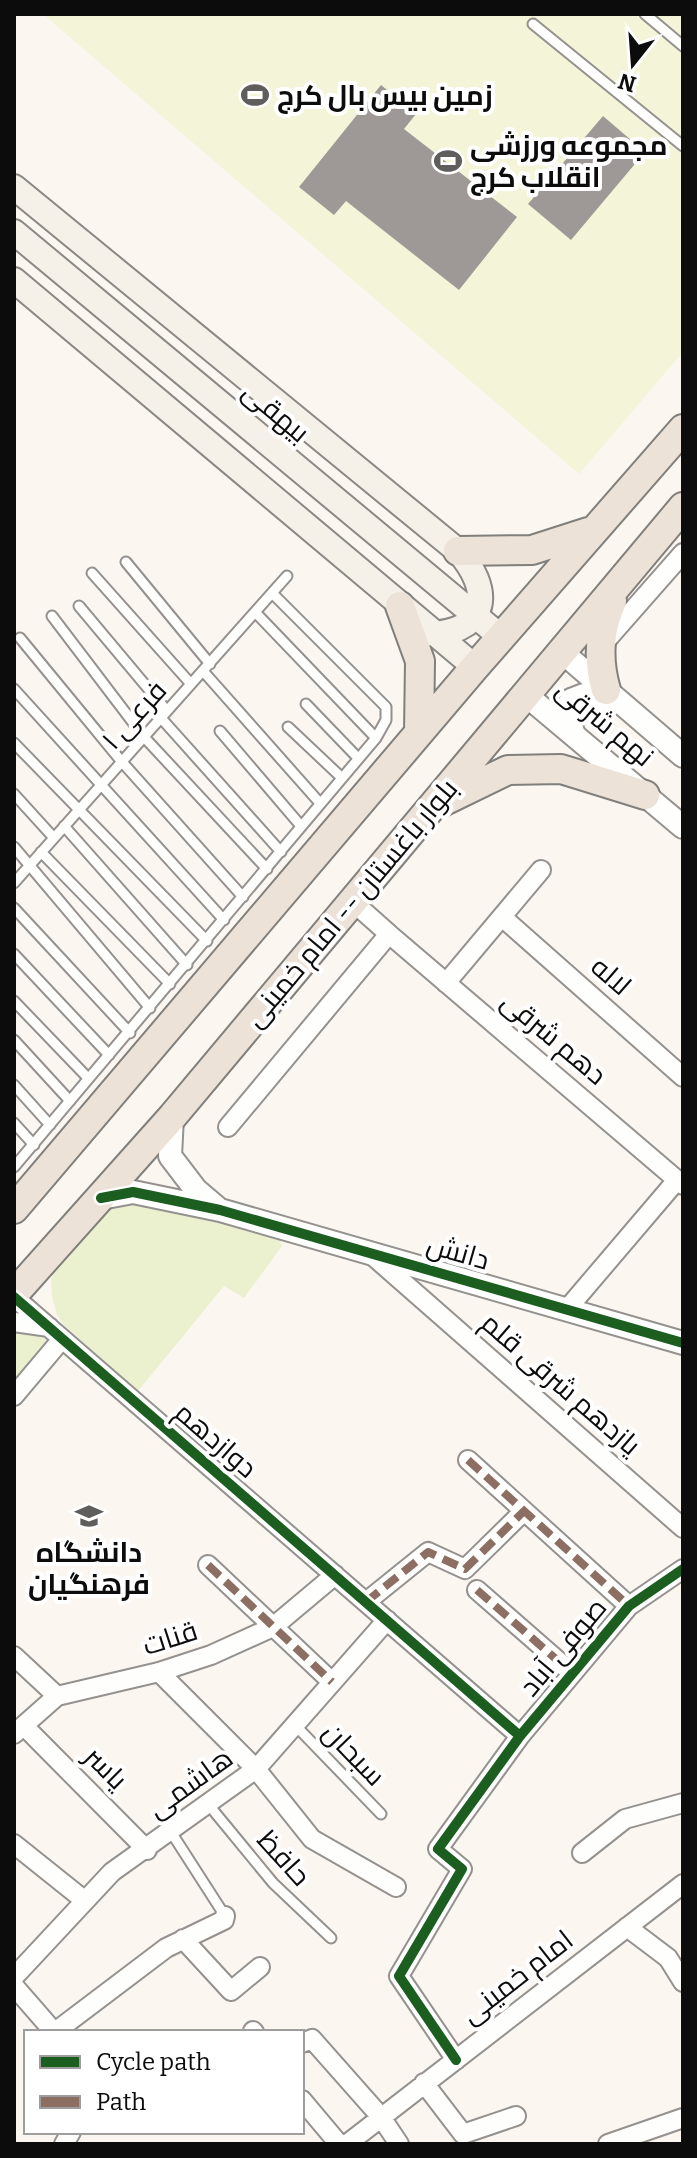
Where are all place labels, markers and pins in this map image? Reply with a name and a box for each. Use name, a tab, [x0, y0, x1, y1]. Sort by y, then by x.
place label: زمین بیس بال کرج	[277, 79, 493, 114]
sports icon: زمین بیس بال کرج	[240, 80, 270, 110]
place label: مجموعه ورزشی انقلاب کرج	[470, 129, 667, 196]
sports icon: مجموعه ورزشی انقلاب کرج	[433, 146, 463, 176]
school or university icon: دانشگاه فرهنگیان	[74, 1501, 104, 1531]
place label: دانشگاه فرهنگیان	[28, 1536, 150, 1601]

